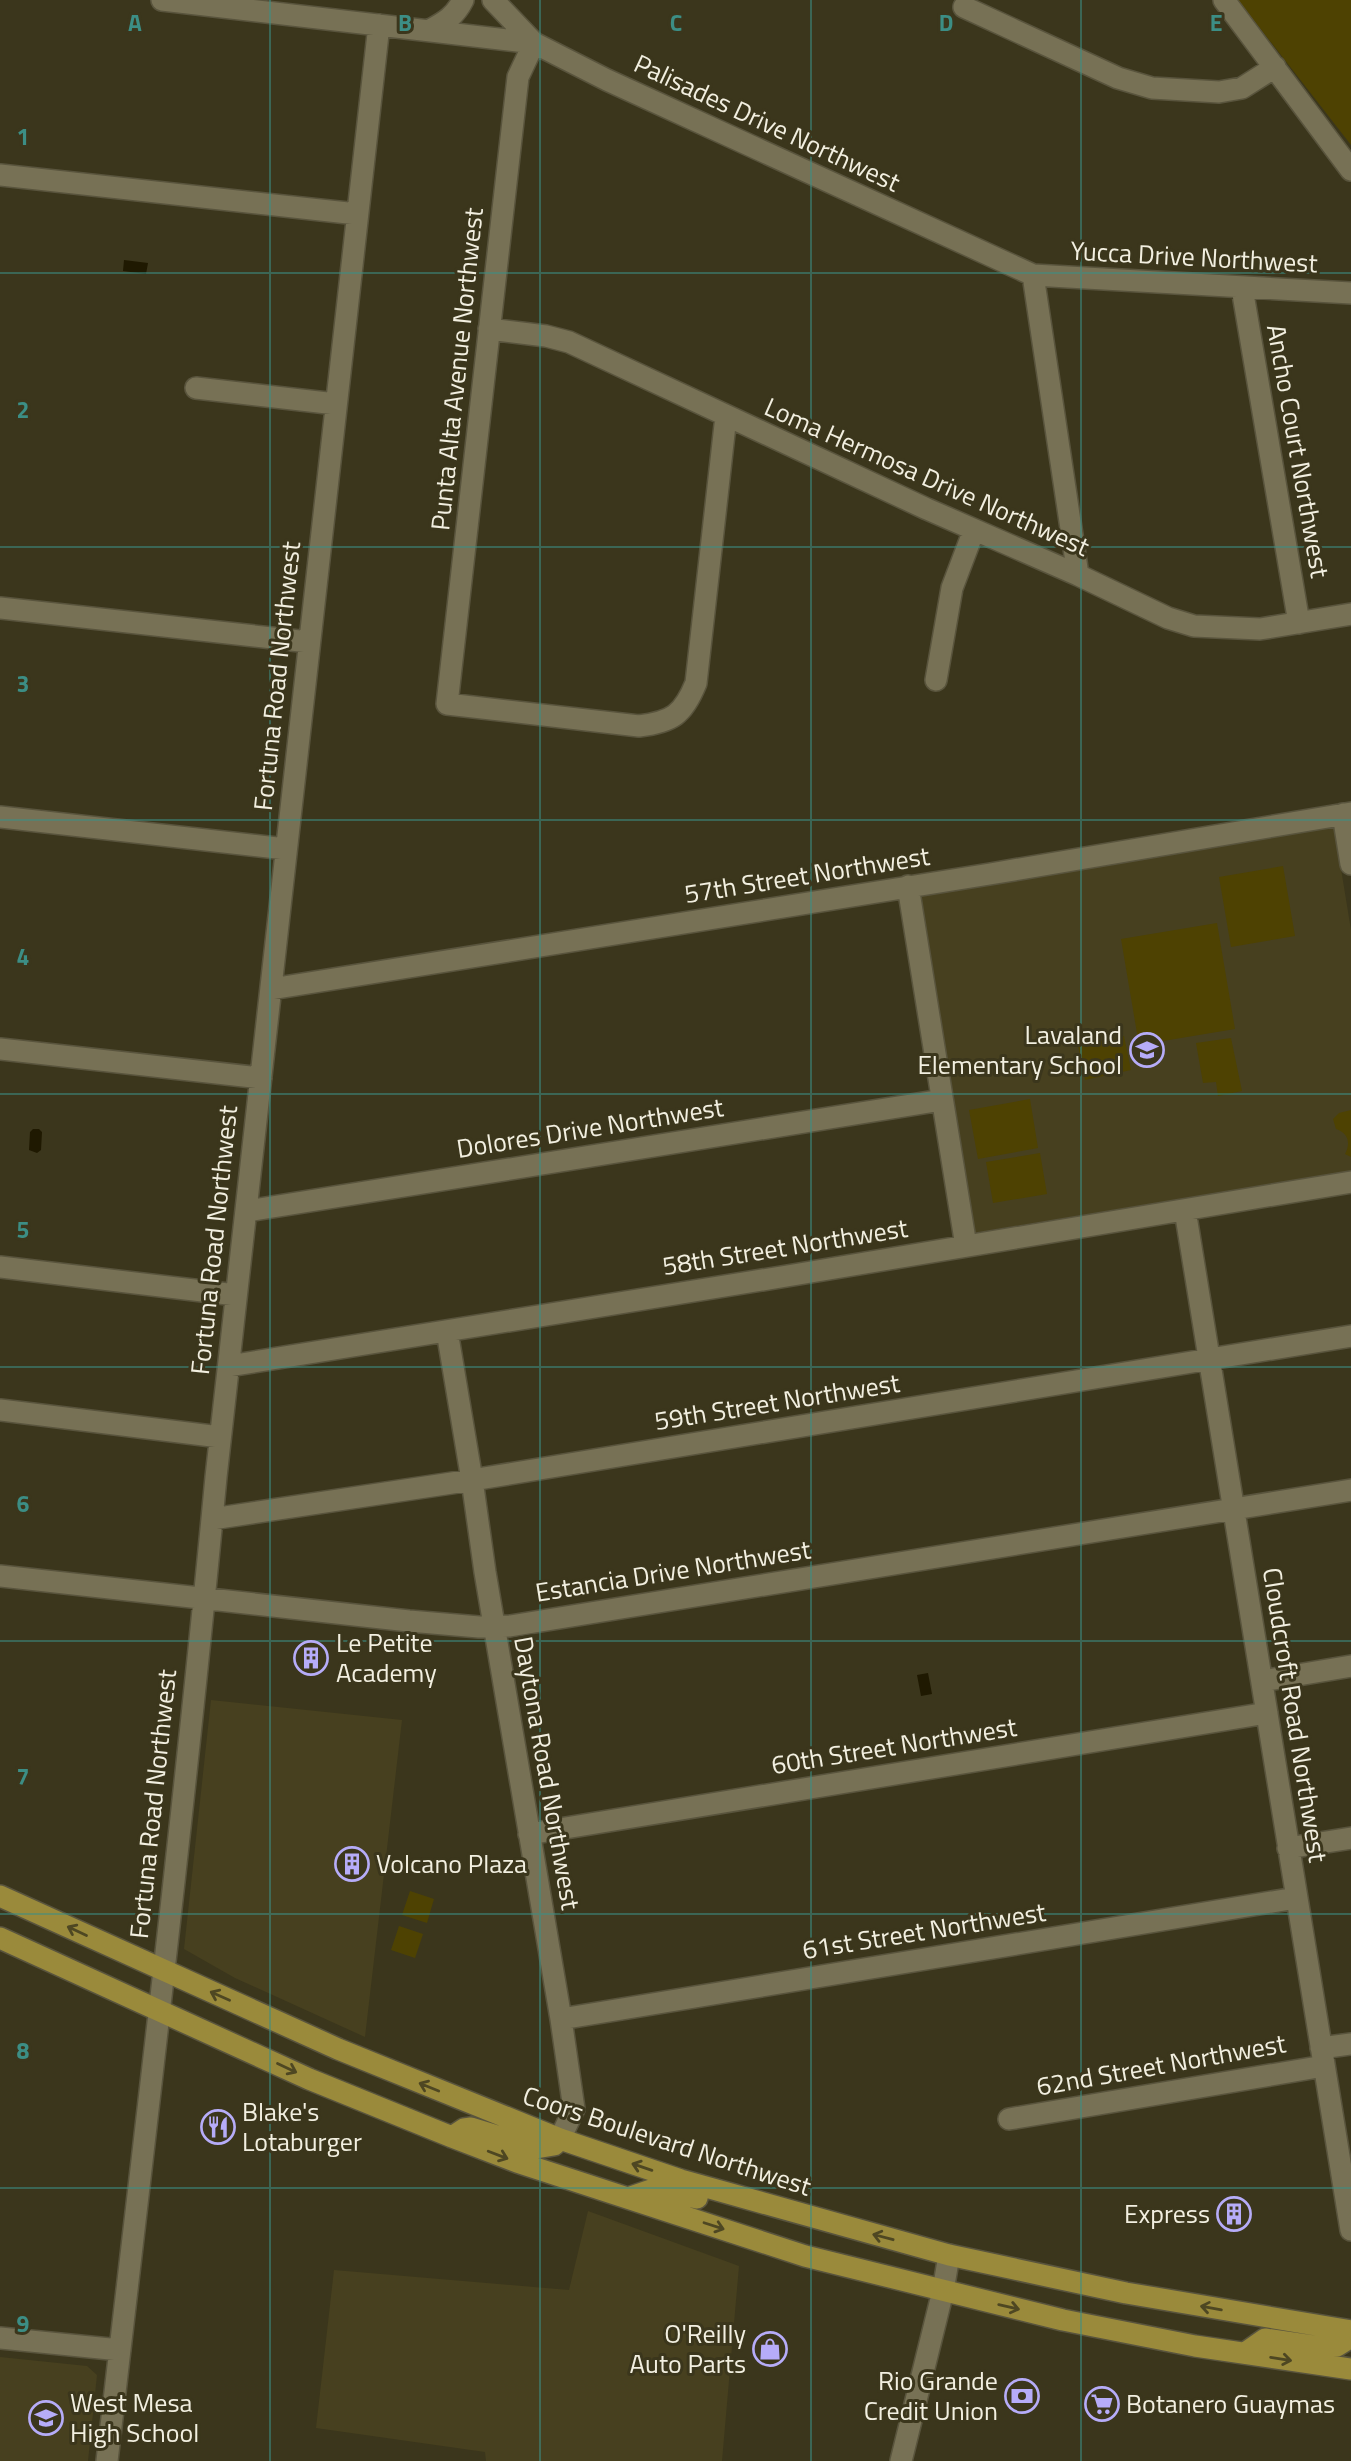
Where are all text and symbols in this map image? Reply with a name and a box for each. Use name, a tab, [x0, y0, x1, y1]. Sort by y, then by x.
text: A	[128, 5, 142, 40]
text: B	[398, 5, 412, 40]
text: C	[670, 5, 682, 40]
text: D	[939, 5, 953, 40]
text: E	[1210, 5, 1222, 40]
street label: Palisades Drive Northwest	[628, 44, 907, 201]
text: 1	[17, 119, 29, 154]
street label: Punta Alta Avenue Northwest	[420, 206, 493, 532]
street label: Yucca Drive Northwest	[1070, 231, 1319, 282]
street label: Ancho Court Northwest	[1257, 321, 1340, 581]
street label: Loma Hermosa Drive Northwest	[758, 387, 1096, 566]
text: 2	[17, 392, 29, 427]
street label: Fortuna Road Northwest	[243, 539, 310, 813]
text: 3	[17, 666, 29, 701]
street label: 57th Street Northwest	[681, 836, 932, 913]
text: 4	[17, 939, 29, 974]
place label: Lavaland Elementary School	[917, 1015, 1122, 1084]
school or university icon: Lavaland Elementary School	[1128, 1031, 1166, 1069]
street label: Dolores Drive Northwest	[454, 1087, 726, 1168]
street label: Fortuna Road Northwest	[180, 1103, 247, 1377]
street label: 58th Street Northwest	[659, 1208, 910, 1285]
text: 5	[17, 1212, 29, 1247]
street label: 59th Street Northwest	[651, 1363, 902, 1440]
text: 6	[17, 1486, 30, 1521]
street label: Estancia Drive Northwest	[533, 1529, 813, 1612]
street label: Cloudcroft Road Northwest	[1253, 1565, 1338, 1865]
place label: Le Petite Academy	[336, 1623, 437, 1692]
street label: Daytona Road Northwest	[504, 1633, 591, 1913]
building icon: Le Petite Academy	[292, 1639, 330, 1677]
street label: Fortuna Road Northwest	[119, 1667, 186, 1941]
street label: 60th Street Northwest	[768, 1707, 1019, 1784]
text: 7	[17, 1759, 29, 1794]
place label: Volcano Plaza	[376, 1844, 527, 1883]
building icon: Volcano Plaza	[333, 1845, 371, 1883]
street label: 61st Street Northwest	[799, 1892, 1048, 1969]
one-way arrow	[67, 1924, 88, 1937]
one-way arrow	[210, 1989, 231, 2002]
street label: 62nd Street Northwest	[1033, 2023, 1289, 2106]
text: 8	[17, 2033, 30, 2068]
one-way arrow	[276, 2062, 297, 2076]
street label: Coors Boulevard Northwest	[518, 2075, 816, 2206]
one-way arrow	[418, 2080, 440, 2093]
place label: Blake's Lotaburger	[242, 2092, 362, 2161]
restaurant icon: Blake's Lotaburger	[199, 2108, 237, 2146]
one-way arrow	[486, 2149, 508, 2162]
one-way arrow	[631, 2160, 653, 2172]
place label: Express	[1124, 2194, 1210, 2233]
building icon: Express	[1215, 2195, 1253, 2233]
one-way arrow	[703, 2220, 725, 2233]
one-way arrow	[873, 2230, 895, 2243]
one-way arrow	[997, 2301, 1020, 2314]
one-way arrow	[1200, 2301, 1223, 2314]
text: 9	[17, 2306, 30, 2341]
place label: O'Reilly Auto Parts	[630, 2314, 746, 2383]
shop icon: O'Reilly Auto Parts	[751, 2330, 789, 2368]
one-way arrow	[1269, 2353, 1291, 2366]
place label: Rio Grande Credit Union	[864, 2361, 998, 2430]
bank icon: Rio Grande Credit Union	[1003, 2377, 1041, 2415]
place label: West Mesa High School	[70, 2383, 199, 2452]
place label: Botanero Guaymas	[1126, 2384, 1335, 2423]
supermarket icon: Botanero Guaymas	[1083, 2385, 1121, 2423]
school or university icon: West Mesa High School	[27, 2399, 65, 2437]

